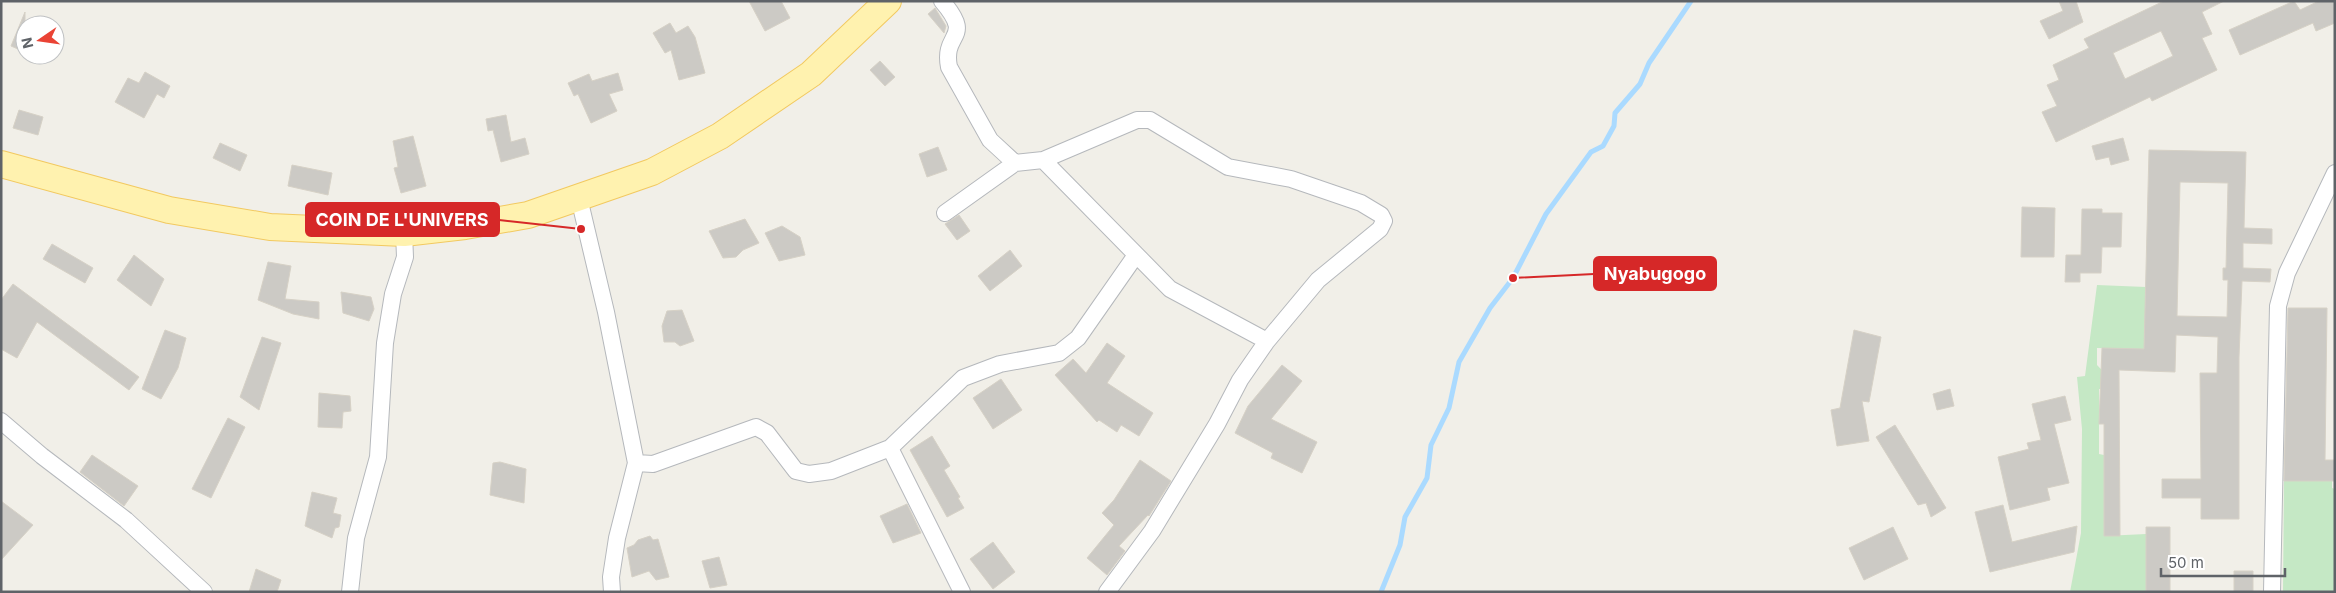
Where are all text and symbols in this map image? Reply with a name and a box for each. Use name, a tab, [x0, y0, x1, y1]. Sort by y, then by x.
north arrow	[15, 15, 65, 65]
text: N	[17, 36, 36, 50]
callout: COIN DE L'UNIVERS	[306, 203, 499, 236]
text: COIN DE L'UNIVERS	[316, 209, 489, 230]
callout: Nyabugogo	[1594, 257, 1716, 290]
text: Nyabugogo	[1604, 263, 1706, 284]
scale bar	[2161, 546, 2285, 578]
text: 50 m	[2168, 553, 2204, 572]

